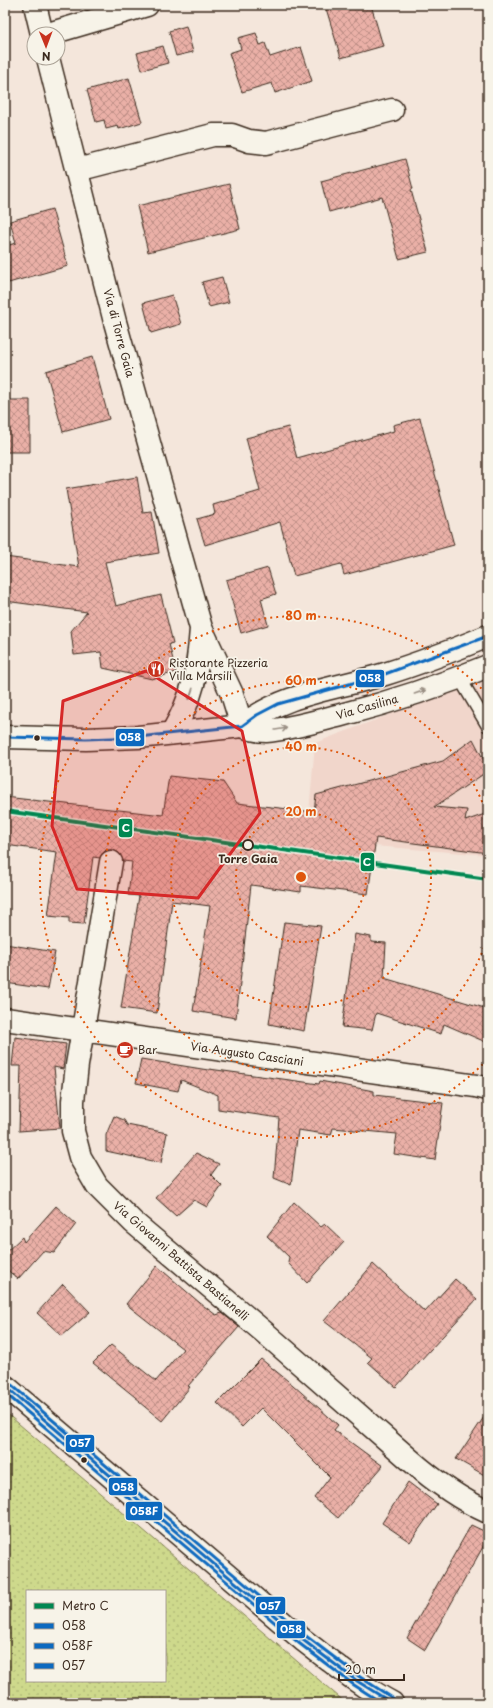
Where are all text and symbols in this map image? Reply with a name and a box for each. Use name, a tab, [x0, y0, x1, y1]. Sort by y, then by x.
north arrow	[26, 26, 66, 66]
text: N	[41, 48, 51, 65]
street label: Via di Torre Gaia	[99, 287, 140, 380]
text: 80 m	[285, 606, 317, 624]
place label: Ristorante Pizzeria Villa Marsili	[169, 654, 268, 684]
restaurant icon: Ristorante Pizzeria Villa Marsili	[146, 659, 166, 679]
line badge: 058	[355, 669, 385, 688]
text: 058	[359, 669, 381, 686]
text: 60 m	[285, 671, 317, 689]
one-way arrow	[187, 688, 194, 701]
one-way arrow	[413, 688, 426, 695]
street label: Via Casilina	[334, 689, 400, 723]
one-way arrow	[274, 724, 287, 732]
line badge: 058	[115, 728, 145, 747]
text: 058	[119, 728, 141, 745]
unlabelled marker	[32, 733, 42, 743]
text: 40 m	[285, 737, 317, 755]
text: 20 m	[285, 802, 317, 820]
line badge: C	[118, 818, 133, 838]
text: C	[122, 819, 130, 836]
marker: Torre Gaia	[242, 839, 254, 851]
place label: Torre Gaia	[218, 850, 278, 867]
line badge: C	[360, 852, 375, 872]
text: C	[363, 853, 371, 870]
centre of rings	[294, 870, 308, 884]
street label: Via Augusto Casciani	[189, 1037, 305, 1070]
cafe icon: Bar	[115, 1040, 135, 1060]
place label: Bar	[138, 1041, 157, 1058]
street label: Via Giovanni Battista Bastianelli	[110, 1197, 253, 1324]
line badge: 057	[65, 1434, 95, 1453]
text: 057	[69, 1434, 91, 1451]
unlabelled marker	[79, 1455, 89, 1465]
line badge: 058	[108, 1477, 138, 1496]
text: 058	[112, 1478, 134, 1495]
line badge: 058F	[125, 1501, 163, 1521]
text: 058F	[130, 1502, 159, 1519]
legend	[26, 1590, 166, 1682]
text: Metro C	[62, 1596, 109, 1614]
line badge: 057	[255, 1596, 286, 1615]
text: 057	[259, 1597, 281, 1614]
text: 058	[62, 1616, 86, 1634]
line badge: 058	[276, 1620, 306, 1639]
text: 058	[280, 1620, 302, 1637]
text: 058F	[62, 1636, 93, 1654]
text: 057	[62, 1656, 85, 1674]
scale bar	[339, 1656, 404, 1682]
text: 20 m	[345, 1660, 376, 1678]

